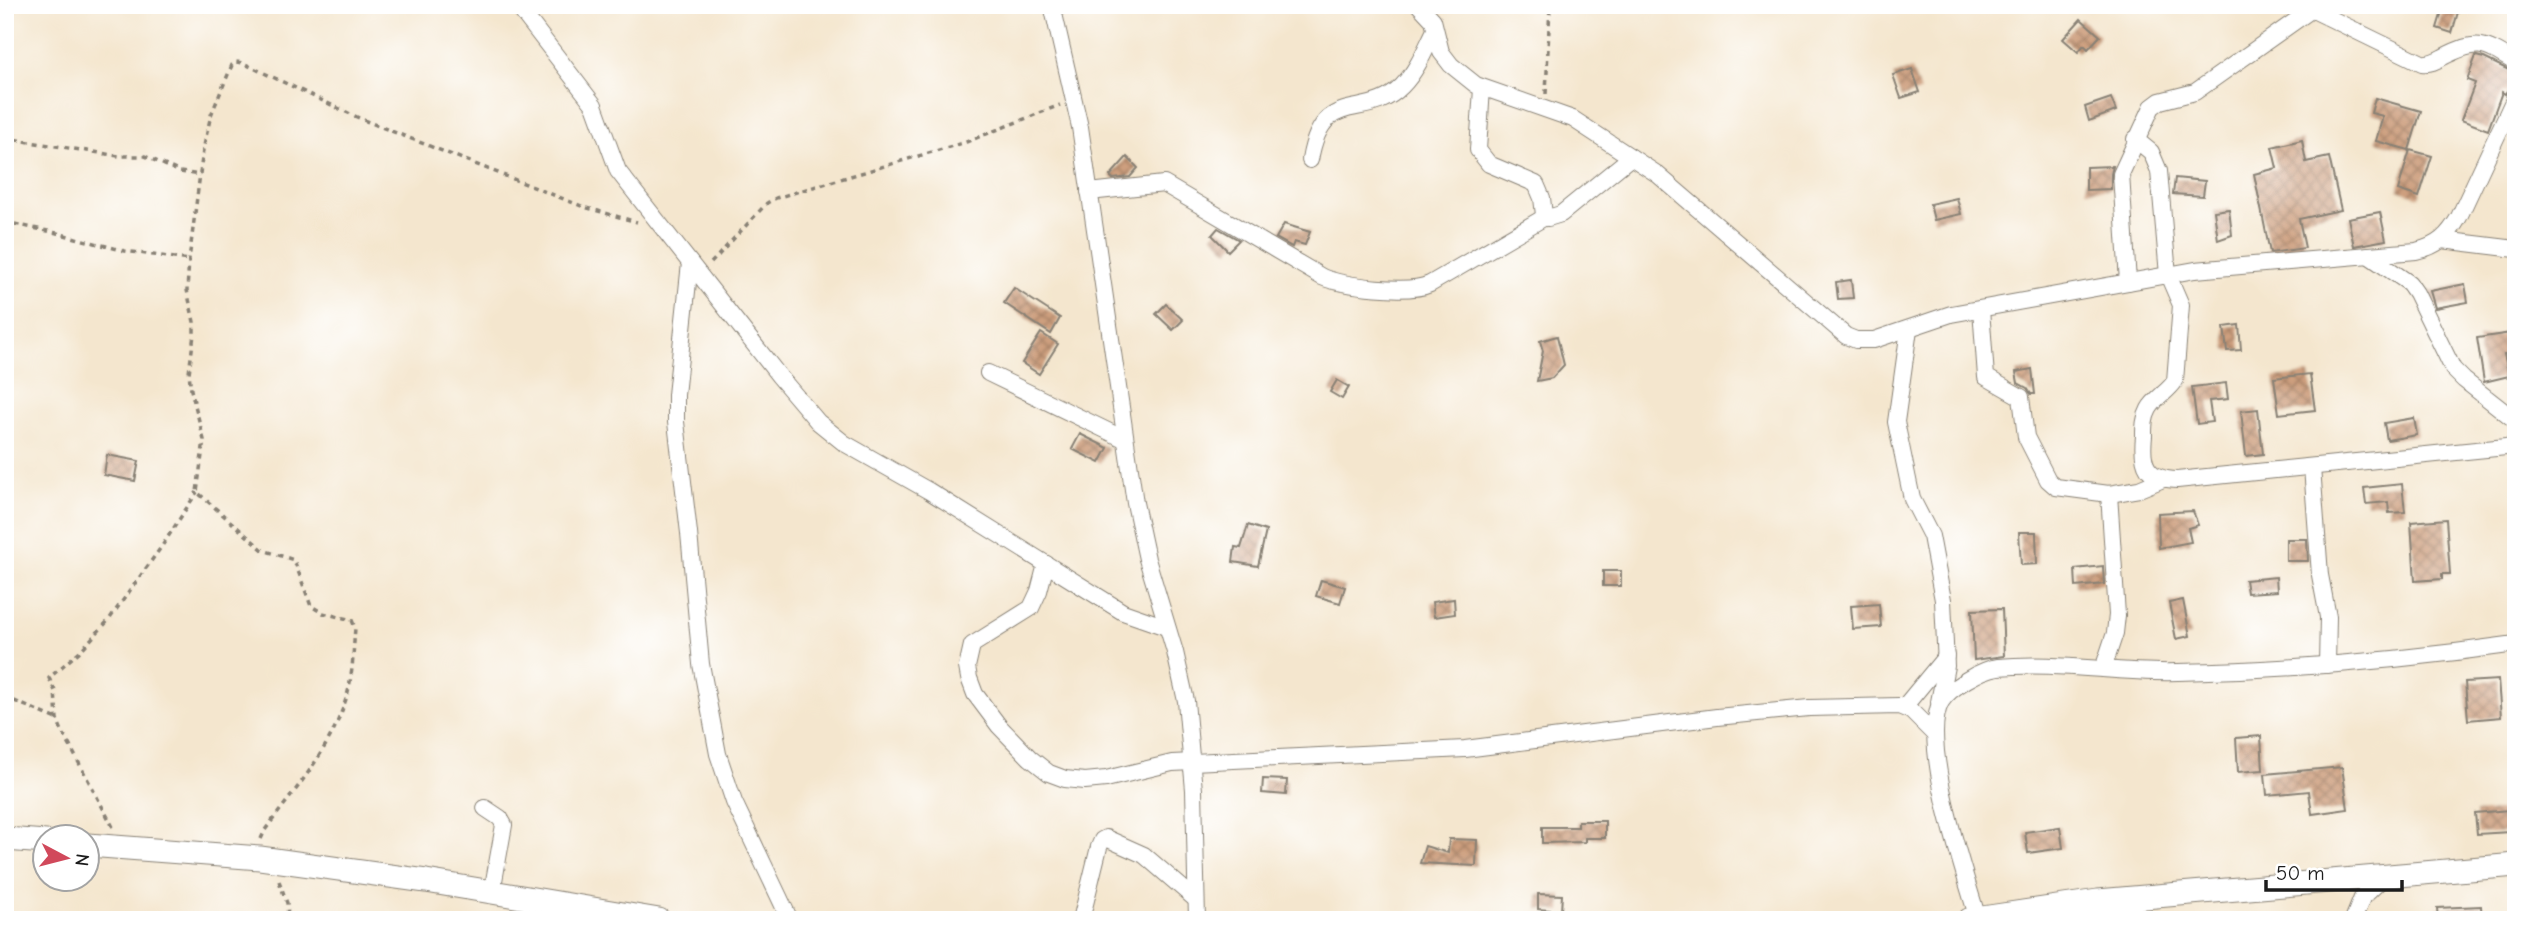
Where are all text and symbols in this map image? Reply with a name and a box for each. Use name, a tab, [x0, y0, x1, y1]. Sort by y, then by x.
north arrow	[32, 824, 102, 894]
scale bar	[2266, 848, 2402, 892]
text: N	[70, 852, 94, 867]
text: 50 m	[2276, 861, 2325, 885]

